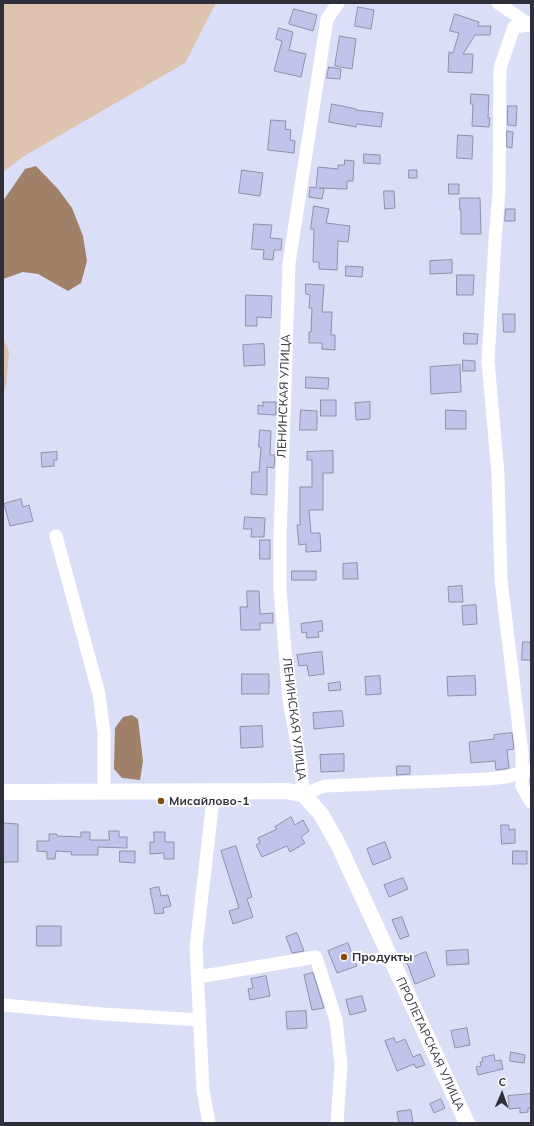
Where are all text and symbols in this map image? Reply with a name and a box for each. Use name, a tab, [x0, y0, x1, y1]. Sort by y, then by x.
street label: ЛЕНИНСКАЯ УЛИЦА	[275, 334, 293, 458]
street label: ЛЕНИНСКАЯ УЛИЦА	[279, 657, 309, 781]
place label: Мисайлово-1	[169, 794, 249, 808]
marker: Мисайлово-1	[156, 796, 166, 806]
place label: Продукты	[352, 950, 413, 964]
marker: Продукты	[339, 952, 349, 962]
street label: ПРОЛЕТАРСКАЯ УЛИЦА	[393, 975, 467, 1113]
north arrow	[482, 1074, 522, 1114]
text: С	[498, 1075, 506, 1089]

